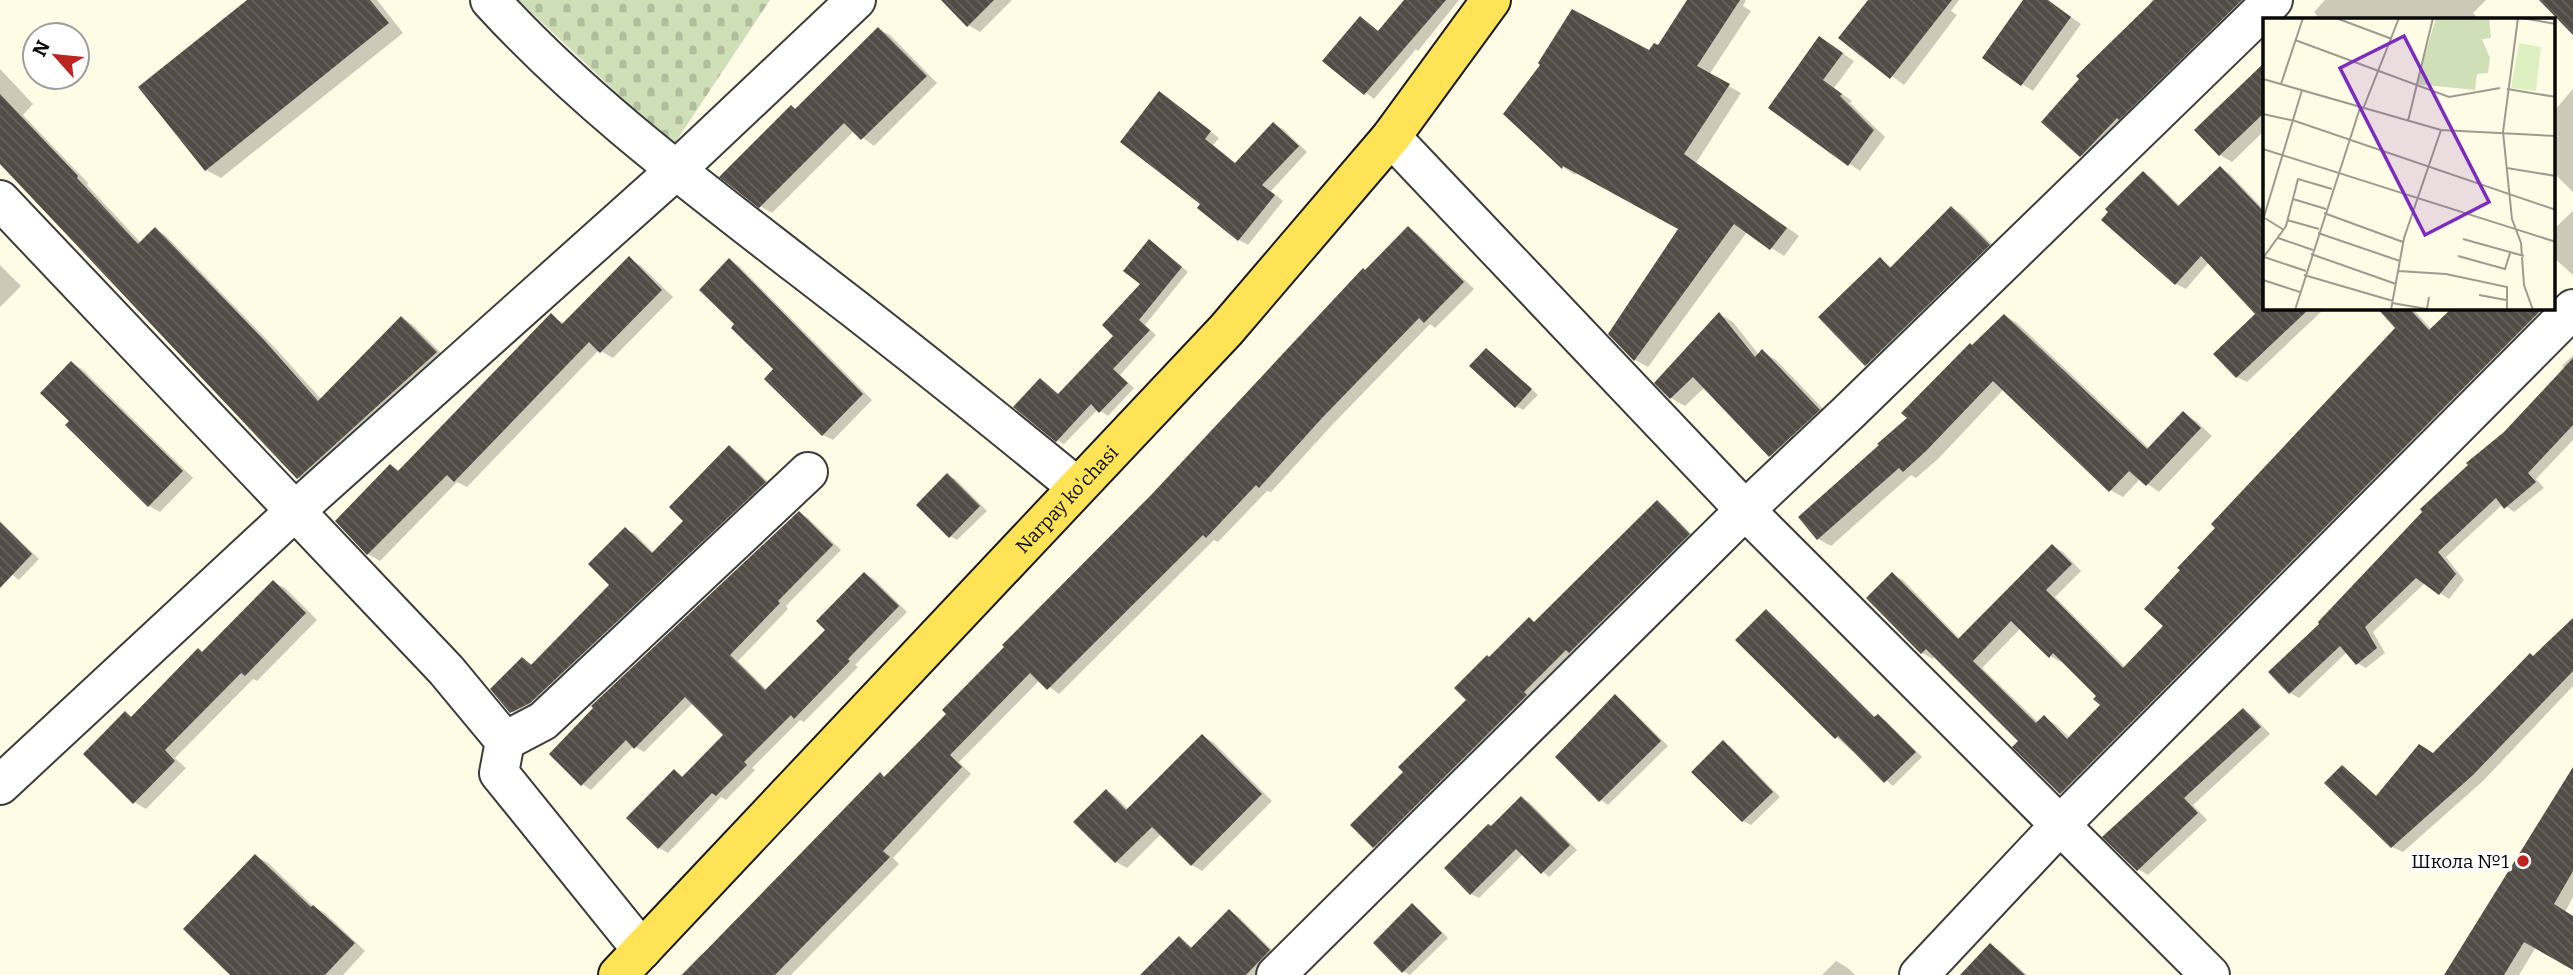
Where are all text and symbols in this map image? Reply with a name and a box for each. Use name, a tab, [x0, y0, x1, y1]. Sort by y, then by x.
inset map	[2263, 18, 2556, 310]
north arrow	[21, 21, 91, 91]
text: N	[28, 36, 55, 60]
street label: Narpay ko'chasi	[1011, 440, 1123, 558]
place label: Школа №1	[2411, 850, 2509, 873]
marker: Школа №1	[2515, 853, 2531, 869]

